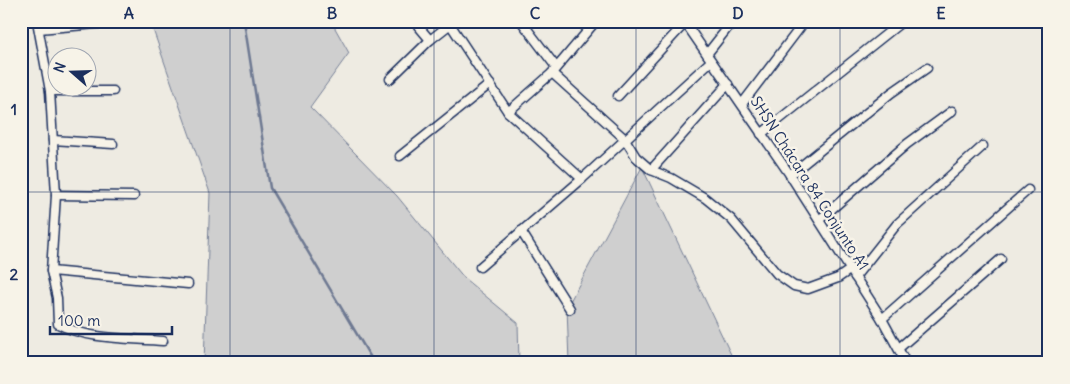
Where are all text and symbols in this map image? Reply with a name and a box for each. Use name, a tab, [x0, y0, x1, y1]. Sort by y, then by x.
text: A	[124, 3, 134, 23]
text: B	[327, 3, 338, 23]
text: C	[530, 3, 541, 23]
text: D	[732, 3, 744, 23]
text: E	[936, 3, 946, 23]
north arrow	[48, 48, 98, 98]
text: N	[50, 60, 70, 75]
street label: SHSN Chácara 84 Conjunto A1	[747, 93, 873, 273]
text: 1	[11, 99, 17, 119]
text: 2	[10, 264, 19, 284]
scale bar	[50, 304, 172, 336]
text: 100 m	[58, 311, 100, 330]

